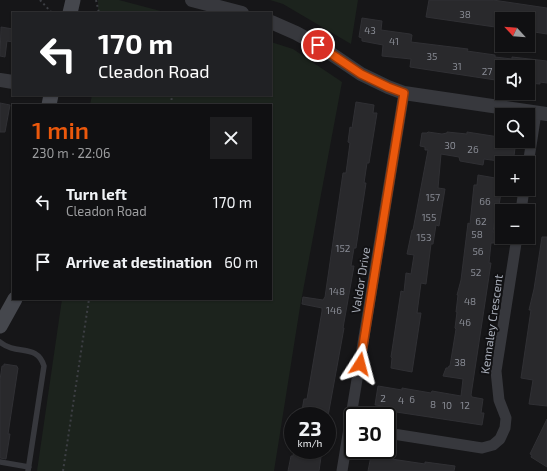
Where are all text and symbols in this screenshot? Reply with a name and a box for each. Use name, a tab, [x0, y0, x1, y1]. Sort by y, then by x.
house number: 38	[459, 8, 471, 20]
north arrow	[495, 12, 535, 52]
map controls	[495, 12, 535, 244]
house number: 43	[364, 24, 376, 36]
text: 170 m	[98, 26, 173, 60]
icon: left	[32, 28, 84, 80]
pin	[301, 28, 335, 62]
icon: arrive	[307, 34, 329, 56]
house number: 41	[389, 35, 399, 47]
house number: 35	[427, 50, 437, 62]
text: Cleadon Road	[98, 60, 210, 82]
house number: 31	[452, 60, 462, 72]
button: sound	[495, 60, 535, 100]
house number: 27	[482, 65, 492, 77]
button: search	[495, 108, 535, 148]
text: 1 min	[32, 115, 89, 144]
button: close	[210, 117, 252, 159]
house number: 30	[444, 139, 456, 151]
house number: 26	[467, 143, 479, 155]
text: 230 m · 22:06	[32, 145, 110, 161]
button: +	[495, 156, 535, 196]
text: Turn left	[66, 185, 127, 203]
icon: left	[32, 191, 54, 213]
house number: 157	[426, 191, 440, 203]
text: 170 m	[213, 193, 252, 211]
house number: 66	[479, 195, 491, 207]
text: Cleadon Road	[66, 203, 147, 219]
button: −	[495, 204, 535, 244]
house number: 155	[422, 211, 436, 223]
house number: 62	[475, 215, 487, 227]
house number: 58	[471, 228, 483, 240]
house number: 153	[417, 231, 431, 243]
house number: 152	[336, 242, 351, 254]
house number: 56	[472, 245, 484, 257]
street label: Valdor Drive	[348, 246, 372, 314]
icon: arrive	[32, 251, 54, 273]
text: Arrive at destination	[66, 253, 212, 271]
text: 60 m	[224, 253, 258, 271]
house number: 52	[471, 266, 482, 278]
street label: Kennaley Crescent	[477, 273, 505, 375]
house number: 148	[329, 285, 345, 297]
house number: 48	[464, 295, 476, 307]
house number: 146	[326, 304, 342, 316]
house number: 46	[459, 316, 471, 328]
position arrow	[339, 343, 381, 385]
house number: 38	[454, 356, 466, 368]
house number: 2	[380, 392, 386, 404]
house number: 6	[409, 393, 415, 405]
house number: 4	[398, 394, 404, 406]
house number: 8	[430, 398, 436, 410]
house number: 10	[442, 399, 452, 411]
house number: 12	[460, 399, 470, 411]
speed limit sign: 30	[344, 407, 396, 459]
text: 23	[299, 416, 321, 440]
text: km/h	[298, 437, 322, 449]

